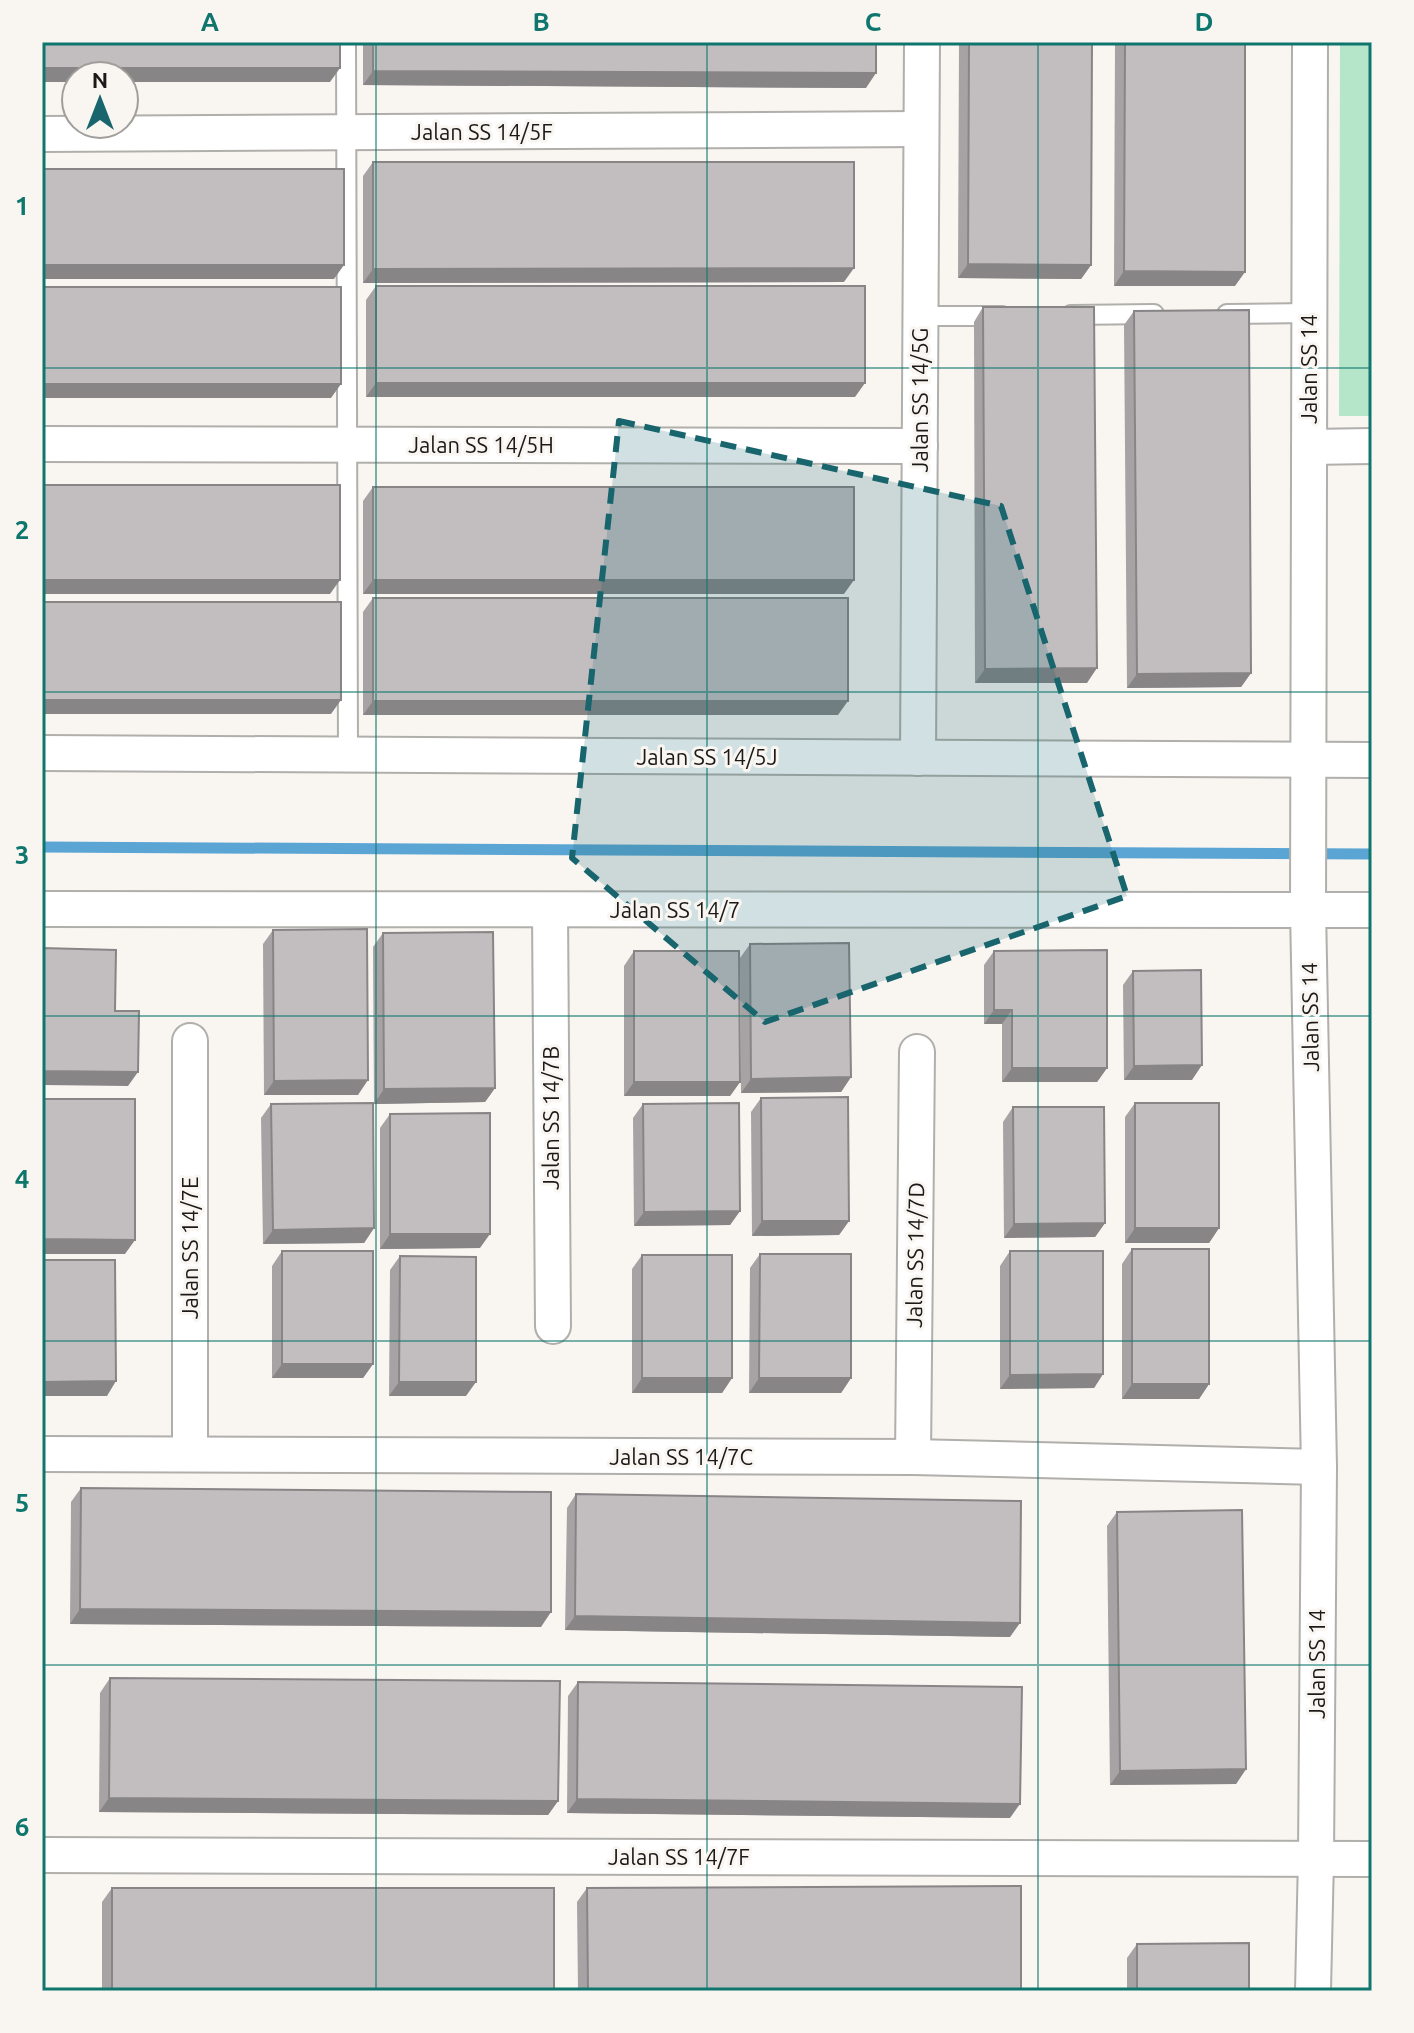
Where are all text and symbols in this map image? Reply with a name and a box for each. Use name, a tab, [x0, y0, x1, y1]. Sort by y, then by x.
text: A	[201, 7, 220, 36]
text: B	[532, 7, 550, 36]
text: C	[865, 7, 882, 36]
text: D	[1195, 7, 1213, 36]
north arrow	[60, 60, 140, 140]
text: N	[92, 67, 108, 92]
street label: Jalan SS 14/5F	[411, 119, 553, 144]
text: 1	[15, 191, 29, 220]
street label: Jalan SS 14	[1296, 314, 1321, 424]
street label: Jalan SS 14/5G	[907, 328, 932, 472]
street label: Jalan SS 14/5H	[408, 432, 554, 457]
text: 2	[15, 515, 29, 544]
street label: Jalan SS 14/5J	[636, 744, 778, 769]
text: 3	[15, 840, 29, 869]
street label: Jalan SS 14/7	[610, 897, 740, 922]
street label: Jalan SS 14	[1296, 962, 1323, 1072]
street label: Jalan SS 14/7B	[538, 1046, 563, 1190]
text: 4	[15, 1164, 29, 1193]
street label: Jalan SS 14/7E	[177, 1177, 202, 1319]
street label: Jalan SS 14/7D	[901, 1182, 928, 1328]
street label: Jalan SS 14/7C	[609, 1444, 753, 1469]
text: 5	[15, 1488, 29, 1517]
street label: Jalan SS 14	[1304, 1609, 1329, 1719]
text: 6	[15, 1812, 29, 1841]
street label: Jalan SS 14/7F	[608, 1844, 750, 1869]

